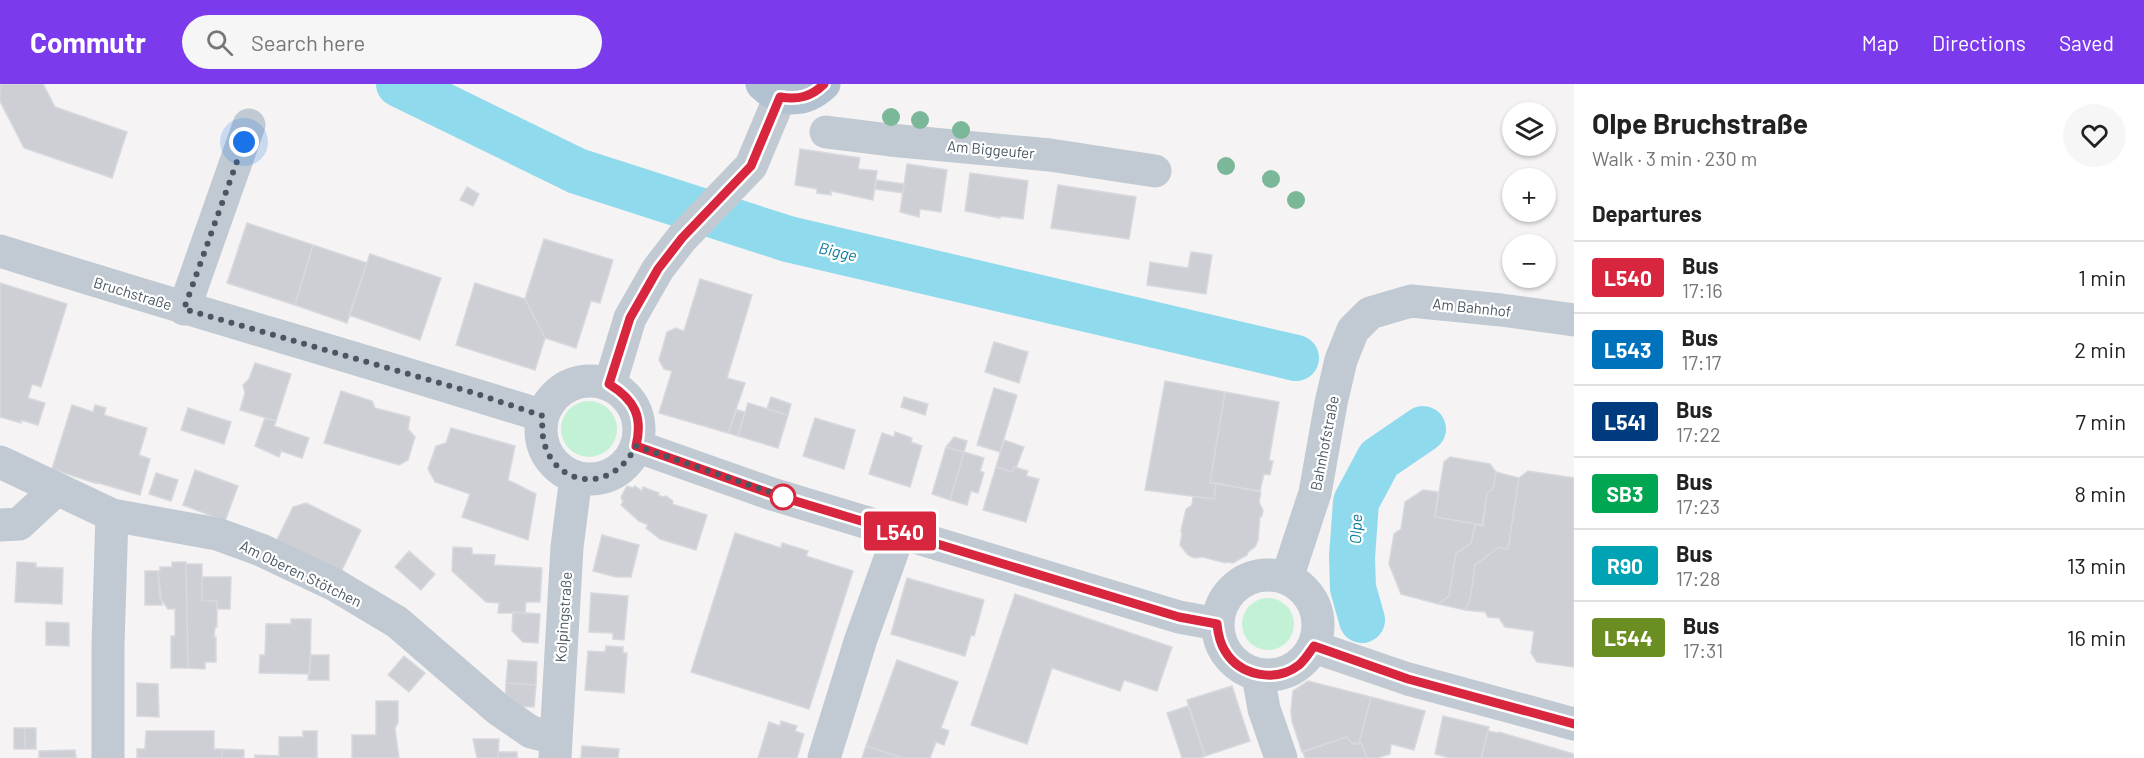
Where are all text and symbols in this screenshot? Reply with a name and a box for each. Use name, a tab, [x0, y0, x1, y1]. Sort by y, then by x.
search box	[182, 15, 602, 69]
text: Commutr	[30, 25, 146, 59]
icon: search	[203, 26, 236, 59]
text: Search here	[251, 29, 365, 55]
text: Map	[1862, 30, 1899, 55]
text: Directions	[1932, 30, 2026, 55]
text: Saved	[2059, 30, 2114, 55]
map controls	[1502, 102, 1556, 288]
button: layers	[1502, 102, 1556, 156]
button: heart	[2063, 104, 2126, 167]
text: Olpe Bruchstraße	[1592, 106, 1808, 140]
your location	[229, 127, 259, 157]
street label: Am Biggeufer	[946, 136, 1036, 162]
text: Walk · 3 min · 230 m	[1592, 146, 1757, 170]
button: +	[1502, 168, 1556, 222]
text: Departures	[1592, 200, 1702, 226]
button: −	[1502, 234, 1556, 288]
water label: Bigge	[817, 237, 859, 265]
text: Bus	[1682, 252, 1719, 278]
text: 1 min	[2078, 264, 2126, 290]
text: L540	[1604, 265, 1652, 290]
street label: Bruchstraße	[92, 273, 174, 313]
text: 17:16	[1682, 278, 1723, 302]
street label: Am Bahnhof	[1432, 294, 1512, 320]
text: Bus	[1681, 324, 1718, 350]
text: 2 min	[2074, 336, 2126, 362]
text: L543	[1604, 337, 1651, 362]
text: 17:17	[1681, 350, 1721, 374]
street label: Bahnhofstraße	[1306, 394, 1342, 492]
text: Bus	[1676, 396, 1713, 422]
text: 7 min	[2076, 408, 2126, 434]
text: L541	[1604, 409, 1646, 434]
text: 17:22	[1676, 422, 1721, 446]
text: Bus	[1676, 468, 1713, 494]
text: 8 min	[2074, 480, 2126, 506]
text: SB3	[1607, 481, 1643, 506]
unlabelled marker	[770, 484, 796, 510]
text: 17:23	[1676, 494, 1720, 518]
line badge: L540	[858, 512, 942, 550]
water label: Olpe	[1345, 514, 1365, 544]
text: L540	[876, 519, 924, 544]
street label: Am Oberen Stötchen	[237, 536, 365, 610]
text: Bus	[1676, 540, 1713, 566]
text: 13 min	[2067, 552, 2126, 578]
text: R90	[1607, 553, 1643, 578]
text: 17:28	[1676, 566, 1720, 590]
street label: Kolpingstraße	[551, 571, 575, 663]
text: Bus	[1683, 612, 1719, 638]
text: 16 min	[2067, 624, 2126, 650]
text: L544	[1604, 625, 1653, 650]
text: 17:31	[1683, 638, 1723, 662]

